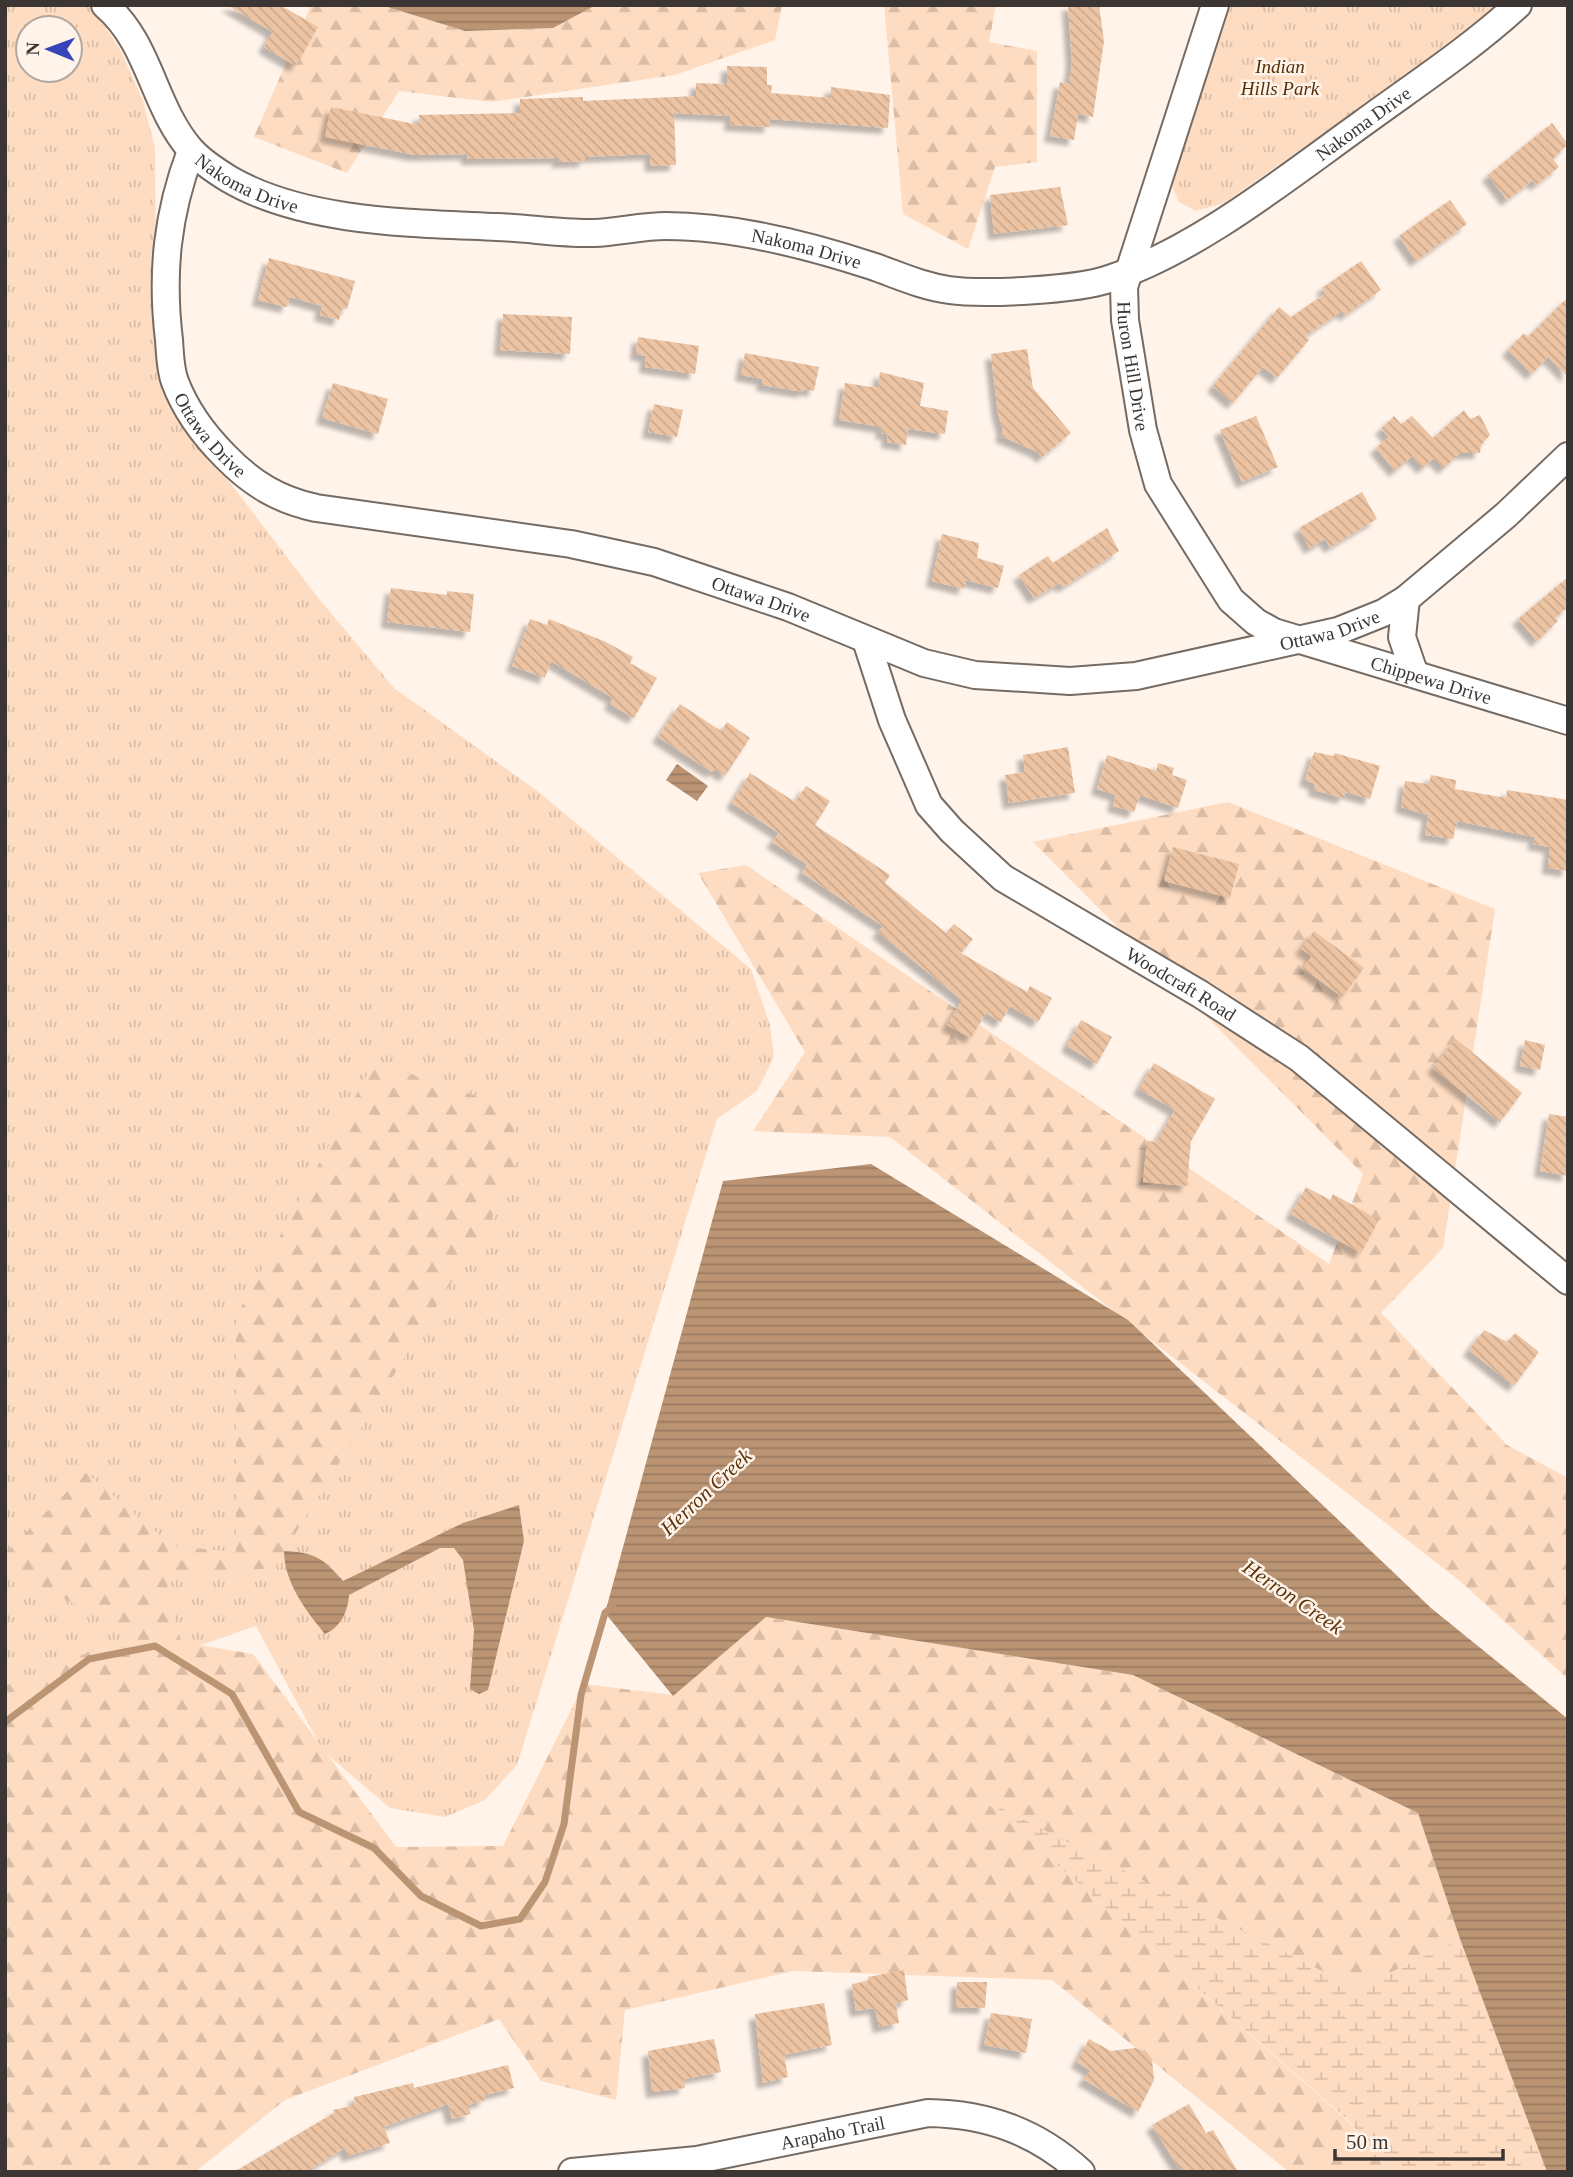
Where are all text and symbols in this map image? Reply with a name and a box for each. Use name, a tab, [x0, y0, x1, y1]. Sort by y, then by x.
north arrow	[14, 14, 84, 84]
text: N	[22, 41, 43, 56]
park label: Indian Hills Park	[1240, 56, 1320, 99]
street label: Nakoma Drive	[1312, 82, 1415, 165]
street label: Nakoma Drive	[191, 149, 301, 217]
street label: Nakoma Drive	[750, 225, 864, 273]
street label: Huron Hill Drive	[1113, 301, 1153, 432]
street label: Ottawa Drive	[170, 389, 250, 482]
street label: Ottawa Drive	[709, 572, 813, 626]
street label: Ottawa Drive	[1278, 606, 1383, 655]
street label: Chippewa Drive	[1368, 652, 1494, 708]
street label: Woodcraft Road	[1122, 943, 1240, 1026]
water label: Herron Creek	[655, 1443, 757, 1541]
water label: Herron Creek	[1238, 1554, 1348, 1640]
street label: Arapaho Trail	[779, 2112, 887, 2154]
scale bar	[1335, 2118, 1503, 2162]
text: 50 m	[1346, 2130, 1389, 2154]

